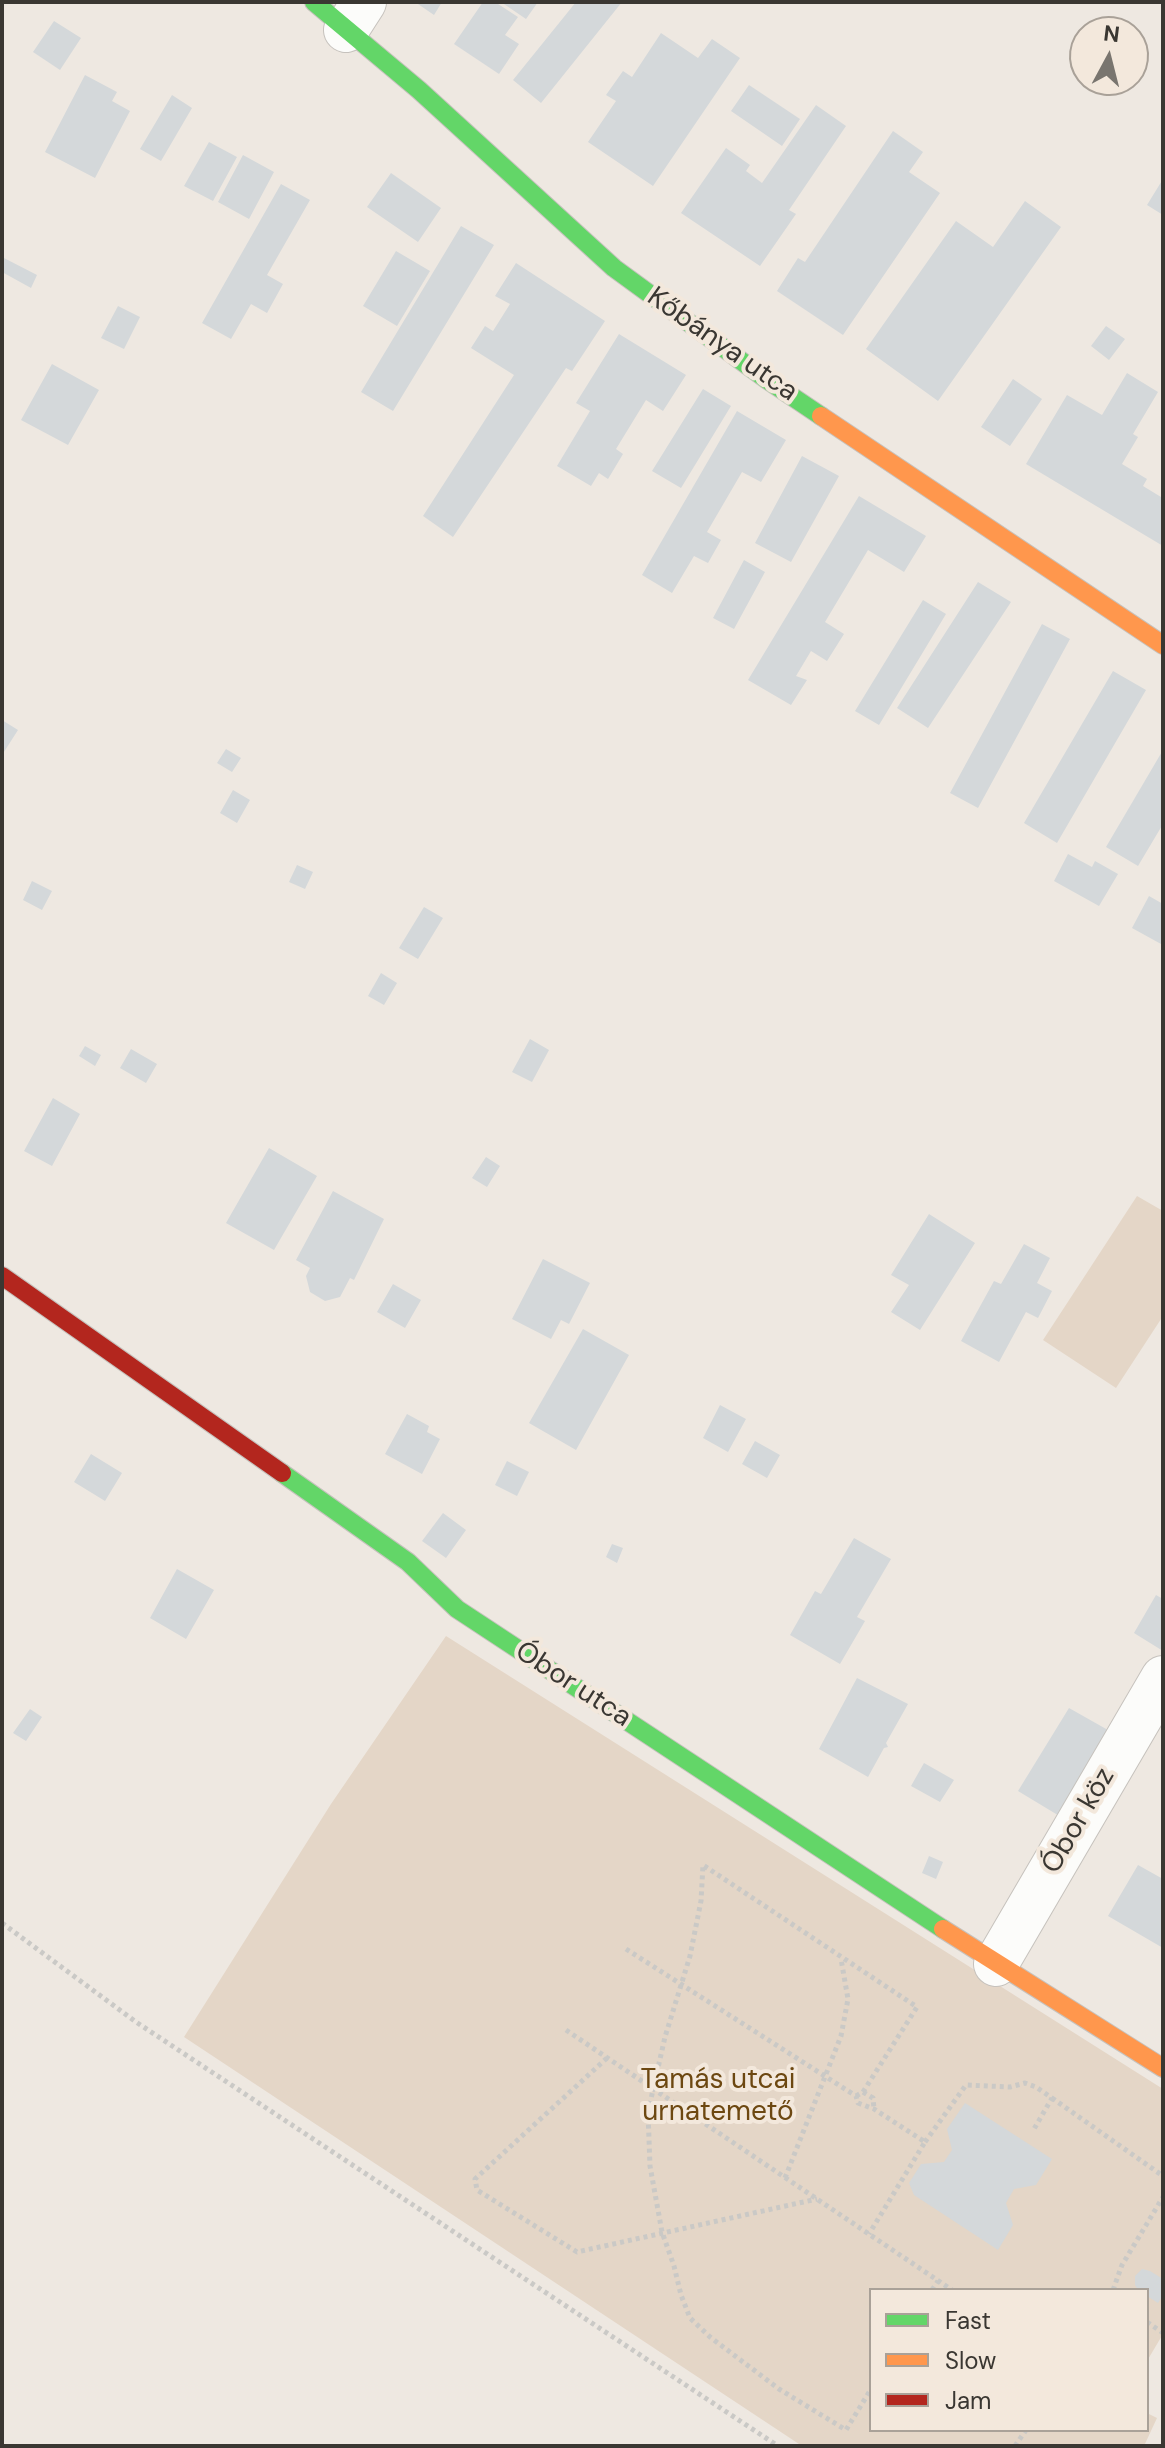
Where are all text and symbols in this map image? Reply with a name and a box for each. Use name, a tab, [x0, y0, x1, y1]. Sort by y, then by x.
north arrow	[1069, 16, 1149, 96]
text: N	[1102, 18, 1121, 49]
street label: Kőbánya utca	[640, 281, 804, 409]
street label: Óbor utca	[509, 1635, 637, 1735]
street label: Óbor köz	[1035, 1762, 1123, 1880]
park label: Tamás utcai urnatemető	[640, 2064, 796, 2130]
legend	[869, 2288, 1149, 2432]
text: Fast	[945, 2305, 991, 2336]
text: Slow	[945, 2345, 996, 2376]
text: Jam	[945, 2385, 991, 2416]

